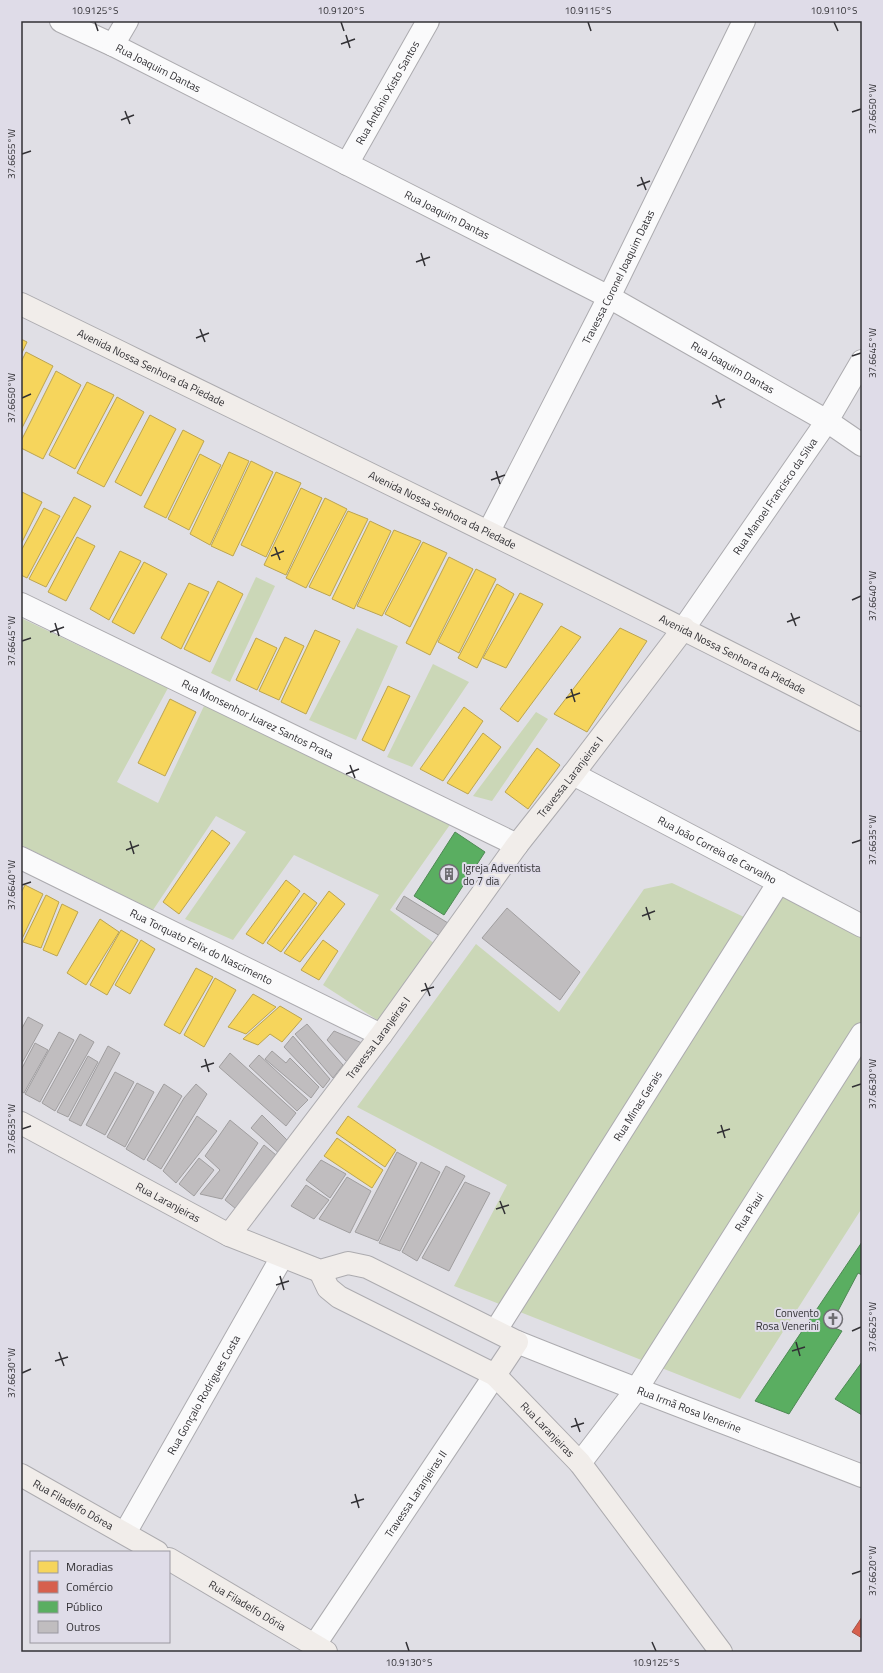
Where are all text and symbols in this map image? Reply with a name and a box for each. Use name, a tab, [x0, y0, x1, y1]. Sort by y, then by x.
text: 10.9125°S	[72, 3, 118, 18]
text: 10.9120°S	[318, 3, 364, 18]
text: 10.9115°S	[565, 3, 611, 18]
text: 10.9110°S	[811, 3, 857, 18]
street label: Rua Antônio Xisto Santos	[352, 38, 423, 148]
street label: Rua Joaquim Dantas	[113, 40, 204, 96]
text: 37.6650°W	[865, 84, 880, 134]
text: 37.6655°W	[4, 129, 19, 179]
street label: Rua Joaquim Dantas	[402, 186, 492, 243]
street label: Travessa Coronel Joaquim Datas	[578, 207, 658, 347]
street label: Avenida Nossa Senhora da Piedade	[75, 325, 228, 410]
text: 37.6645°W	[865, 328, 880, 378]
street label: Rua Joaquim Dantas	[688, 337, 777, 398]
text: 37.6650°W	[4, 373, 19, 423]
street label: Rua Manoel Francisco da Silva	[729, 434, 821, 558]
street label: Avenida Nossa Senhora da Piedade	[366, 467, 519, 553]
text: 37.6640°W	[865, 571, 880, 621]
street label: Avenida Nossa Senhora da Piedade	[656, 610, 809, 698]
text: 37.6645°W	[4, 616, 19, 666]
street label: Rua Monsenhor Juarez Santos Prata	[179, 675, 337, 763]
street label: Travessa Laranjeiras I	[533, 733, 607, 821]
street label: Rua João Correia de Carvalho	[655, 812, 780, 888]
text: 37.6635°W	[865, 815, 880, 865]
text: 37.6640°W	[4, 860, 19, 910]
place label: Igreja Adventista do 7 dia	[463, 860, 541, 889]
building icon: Igreja Adventista do 7 dia	[438, 863, 460, 885]
street label: Rua Torquato Felix do Nascimento	[127, 905, 276, 989]
street label: Travessa Laranjeiras I	[342, 993, 414, 1083]
text: 37.6630°W	[865, 1059, 880, 1109]
street label: Rua Minas Gerais	[609, 1068, 666, 1144]
text: 37.6635°W	[4, 1104, 19, 1154]
street label: Rua Laranjeiras	[133, 1178, 203, 1226]
street label: Rua Piaui	[731, 1189, 767, 1234]
text: 37.6625°W	[865, 1302, 880, 1352]
place label: Convento Rosa Venerini	[756, 1305, 819, 1334]
church icon: Convento Rosa Venerini	[822, 1308, 844, 1330]
street label: Rua Gonçalo Rodrigues Costa	[163, 1332, 244, 1458]
text: 37.6630°W	[4, 1348, 19, 1398]
street label: Rua Irmã Rosa Venerine	[635, 1382, 744, 1437]
street label: Rua Laranjeiras	[517, 1398, 578, 1461]
street label: Travessa Laranjeiras II	[381, 1447, 451, 1541]
street label: Rua Filadelfo Dórea	[30, 1475, 117, 1534]
text: 37.6620°W	[865, 1546, 880, 1596]
legend	[30, 1551, 170, 1643]
text: Moradias	[66, 1557, 114, 1576]
street label: Rua Filadelfo Dória	[206, 1576, 289, 1635]
text: Comércio	[66, 1577, 113, 1596]
text: Público	[66, 1597, 103, 1616]
text: Outros	[66, 1617, 101, 1636]
text: 10.9130°S	[386, 1655, 432, 1670]
text: 10.9125°S	[633, 1655, 679, 1670]

